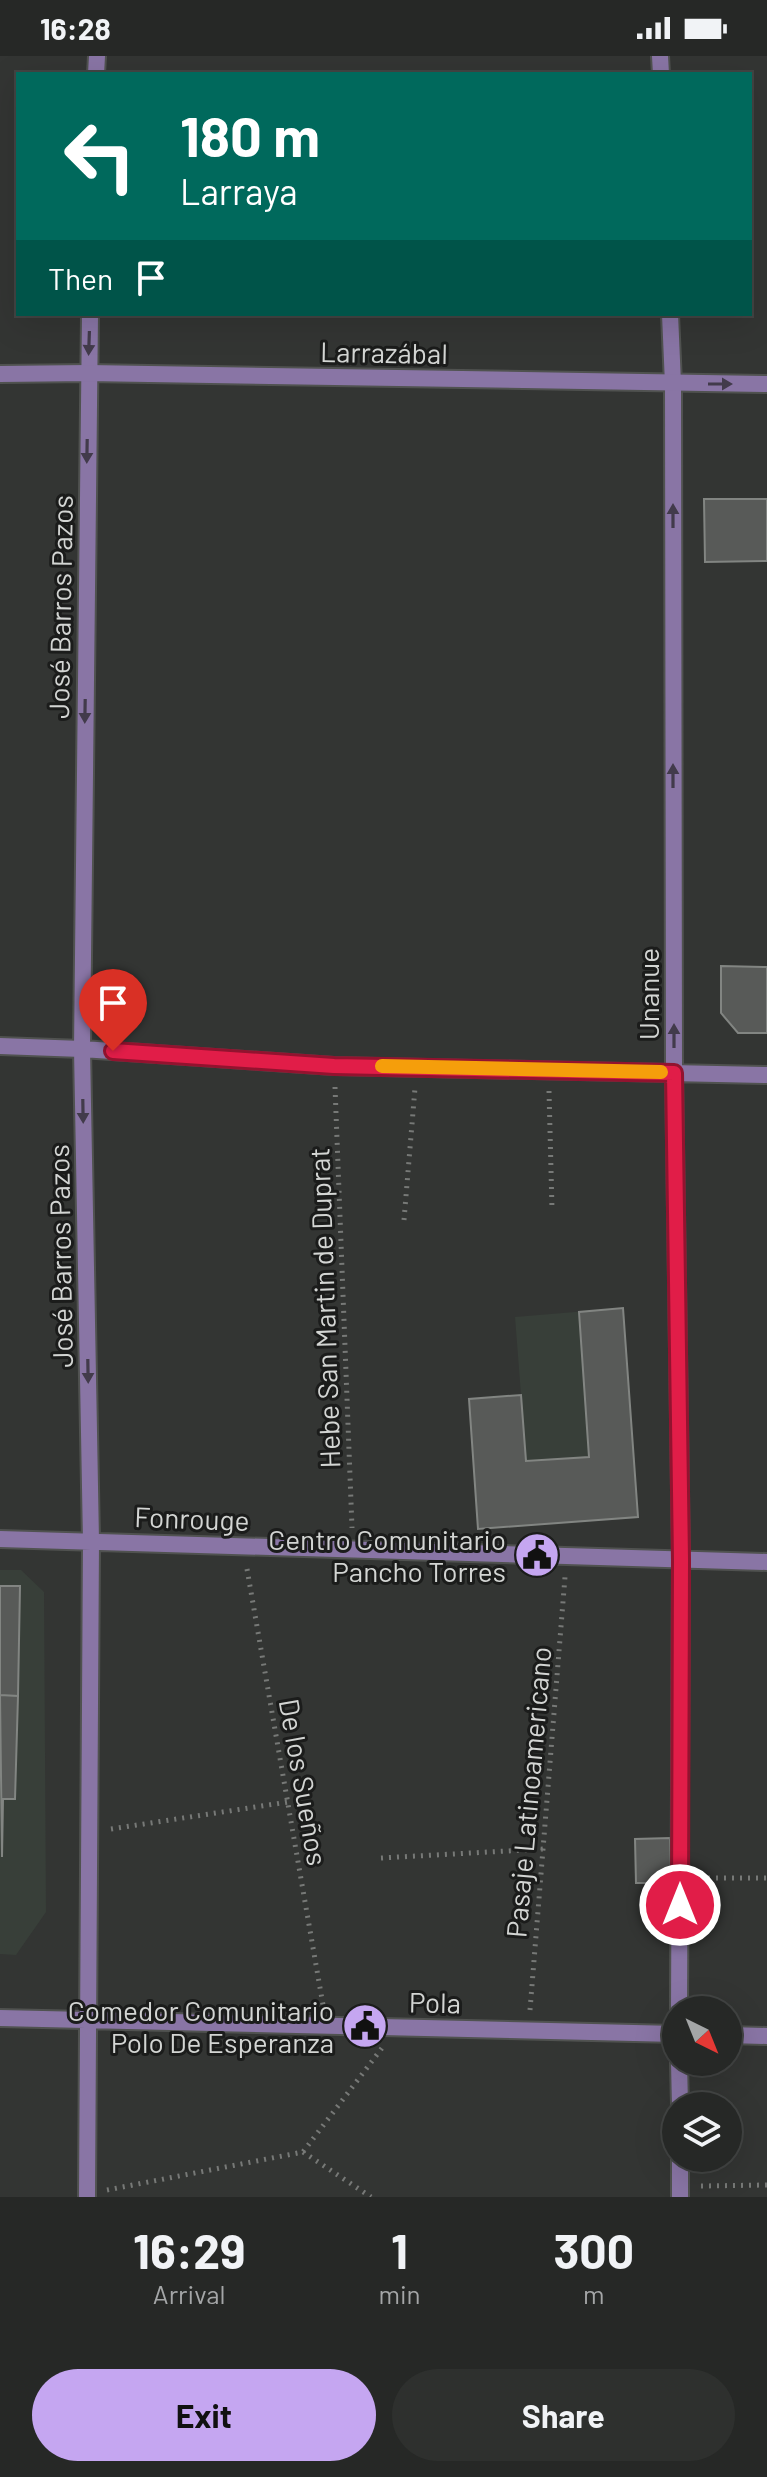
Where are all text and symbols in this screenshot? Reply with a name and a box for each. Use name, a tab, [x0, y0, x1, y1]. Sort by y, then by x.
text: 16:28	[40, 10, 111, 46]
text: 180 m	[180, 101, 320, 168]
icon: left	[48, 104, 152, 208]
text: Larraya	[180, 169, 298, 212]
icon: arrive	[129, 256, 173, 300]
text: Then	[48, 260, 113, 296]
one-way arrow	[83, 331, 95, 356]
street label: Larrazábal	[320, 334, 448, 370]
one-way arrow	[708, 378, 733, 390]
one-way arrow	[81, 439, 94, 464]
street label: José Barros Pazos	[41, 495, 79, 719]
one-way arrow	[667, 503, 679, 528]
one-way arrow	[79, 699, 91, 724]
one-way arrow	[667, 763, 679, 788]
street label: Unanue	[631, 948, 665, 1040]
pin	[79, 969, 147, 1051]
icon: arrive	[91, 981, 135, 1025]
one-way arrow	[668, 1023, 680, 1048]
one-way arrow	[77, 1099, 89, 1124]
street label: José Barros Pazos	[41, 1144, 79, 1368]
street label: Hebe San Martin de Duprat	[301, 1147, 347, 1469]
one-way arrow	[82, 1359, 94, 1384]
street label: Fonrouge	[134, 1499, 250, 1537]
place label: Centro Comunitario Pancho Torres	[268, 1522, 506, 1588]
public building icon: Centro Comunitario Pancho Torres	[513, 1531, 561, 1579]
street label: Pasaje Latinoamericano	[498, 1645, 558, 1939]
street label: De los Sueños	[273, 1696, 335, 1868]
position arrow	[638, 1863, 722, 1947]
street label: Pola	[409, 1985, 461, 2019]
place label: Comedor Comunitario Polo De Esperanza	[68, 1993, 334, 2059]
north arrow	[662, 1996, 742, 2076]
map controls	[662, 1996, 742, 2172]
public building icon: Comedor Comunitario Polo De Esperanza	[341, 2002, 389, 2050]
button: layers	[662, 2092, 742, 2172]
text: 16:29	[133, 2221, 246, 2279]
text: 1	[391, 2221, 408, 2279]
text: 300	[553, 2221, 634, 2279]
text: Arrival	[153, 2278, 226, 2309]
text: min	[378, 2278, 421, 2309]
text: m	[583, 2278, 605, 2309]
button: Exit	[32, 2369, 376, 2461]
button: Share	[392, 2369, 735, 2461]

